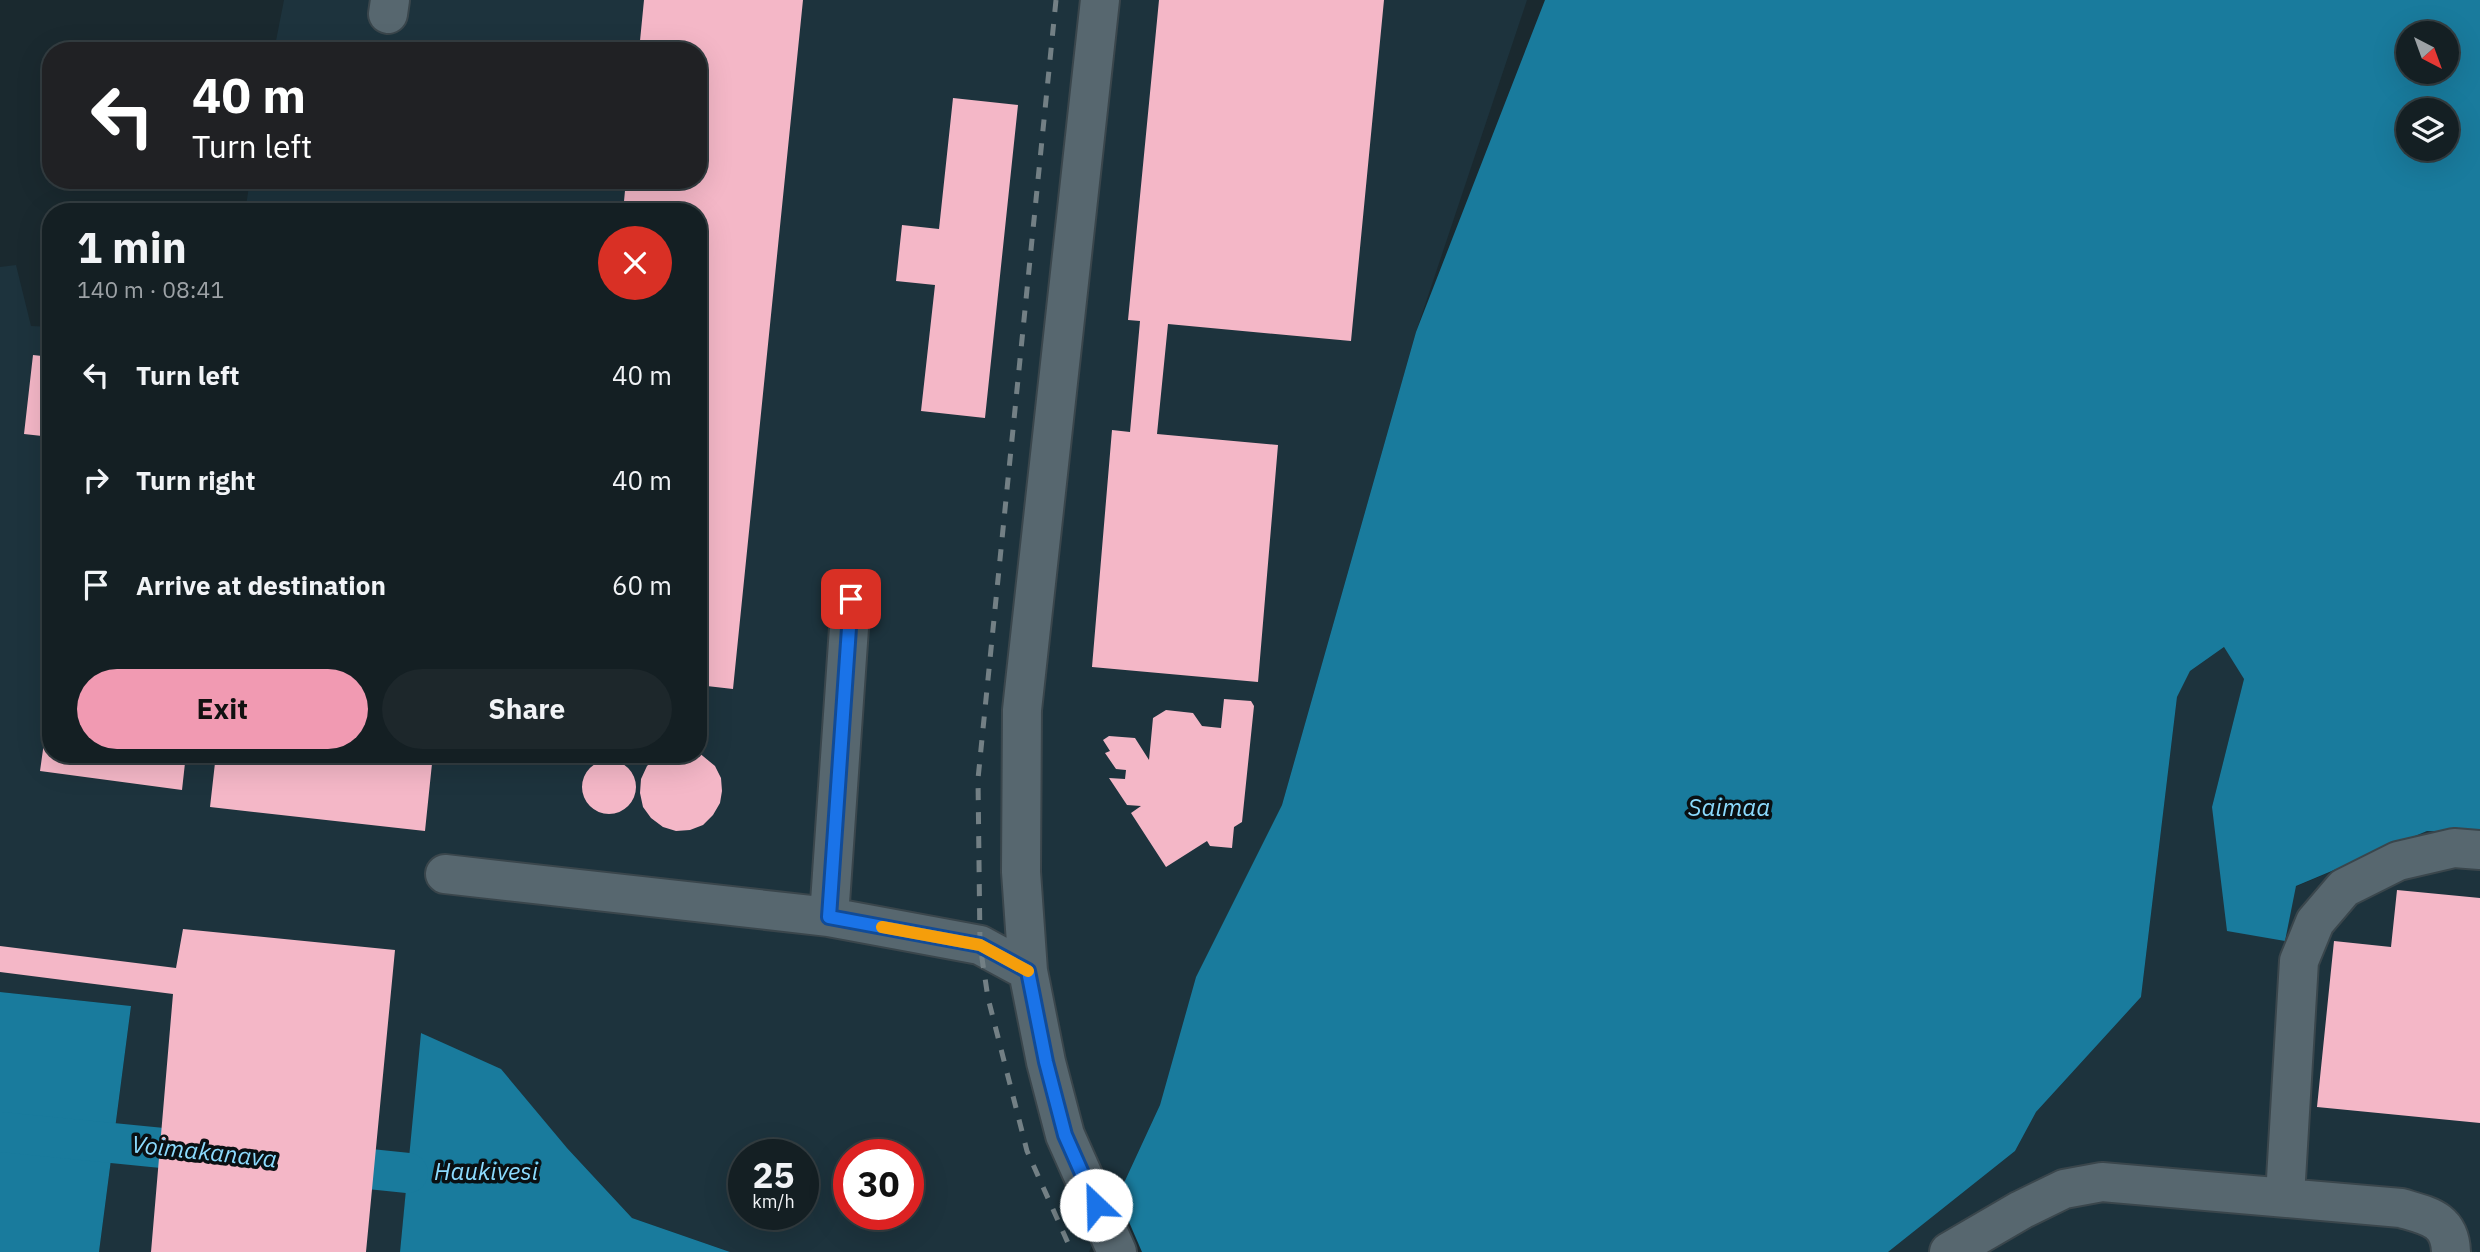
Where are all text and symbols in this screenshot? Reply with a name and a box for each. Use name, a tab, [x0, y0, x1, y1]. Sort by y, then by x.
north arrow	[2396, 21, 2459, 84]
map controls	[2396, 21, 2459, 161]
text: 40 m	[192, 63, 306, 126]
icon: left	[77, 70, 168, 161]
button: layers	[2396, 98, 2459, 161]
text: Turn left	[192, 125, 312, 167]
text: 1 min	[77, 220, 187, 275]
button: close	[598, 226, 672, 300]
text: 140 m · 08:41	[77, 274, 224, 304]
icon: left	[77, 356, 115, 394]
text: Turn left	[136, 358, 239, 392]
text: 40 m	[612, 358, 672, 392]
icon: right	[77, 461, 115, 499]
text: Turn right	[136, 463, 255, 497]
text: 40 m	[612, 463, 672, 497]
icon: arrive	[77, 566, 115, 604]
text: Arrive at destination	[136, 568, 386, 602]
text: 60 m	[612, 568, 672, 602]
pin	[821, 569, 881, 629]
icon: arrive	[832, 580, 870, 618]
button: Exit	[77, 669, 368, 749]
button: Share	[382, 669, 672, 749]
water label: Saimaa	[1688, 791, 1770, 823]
water label: Voimakanava	[130, 1127, 278, 1175]
speed limit sign: 30	[833, 1139, 924, 1230]
text: 25	[752, 1152, 795, 1198]
water label: Haukivesi	[434, 1155, 539, 1187]
position arrow	[1059, 1168, 1133, 1242]
text: km/h	[752, 1190, 795, 1213]

